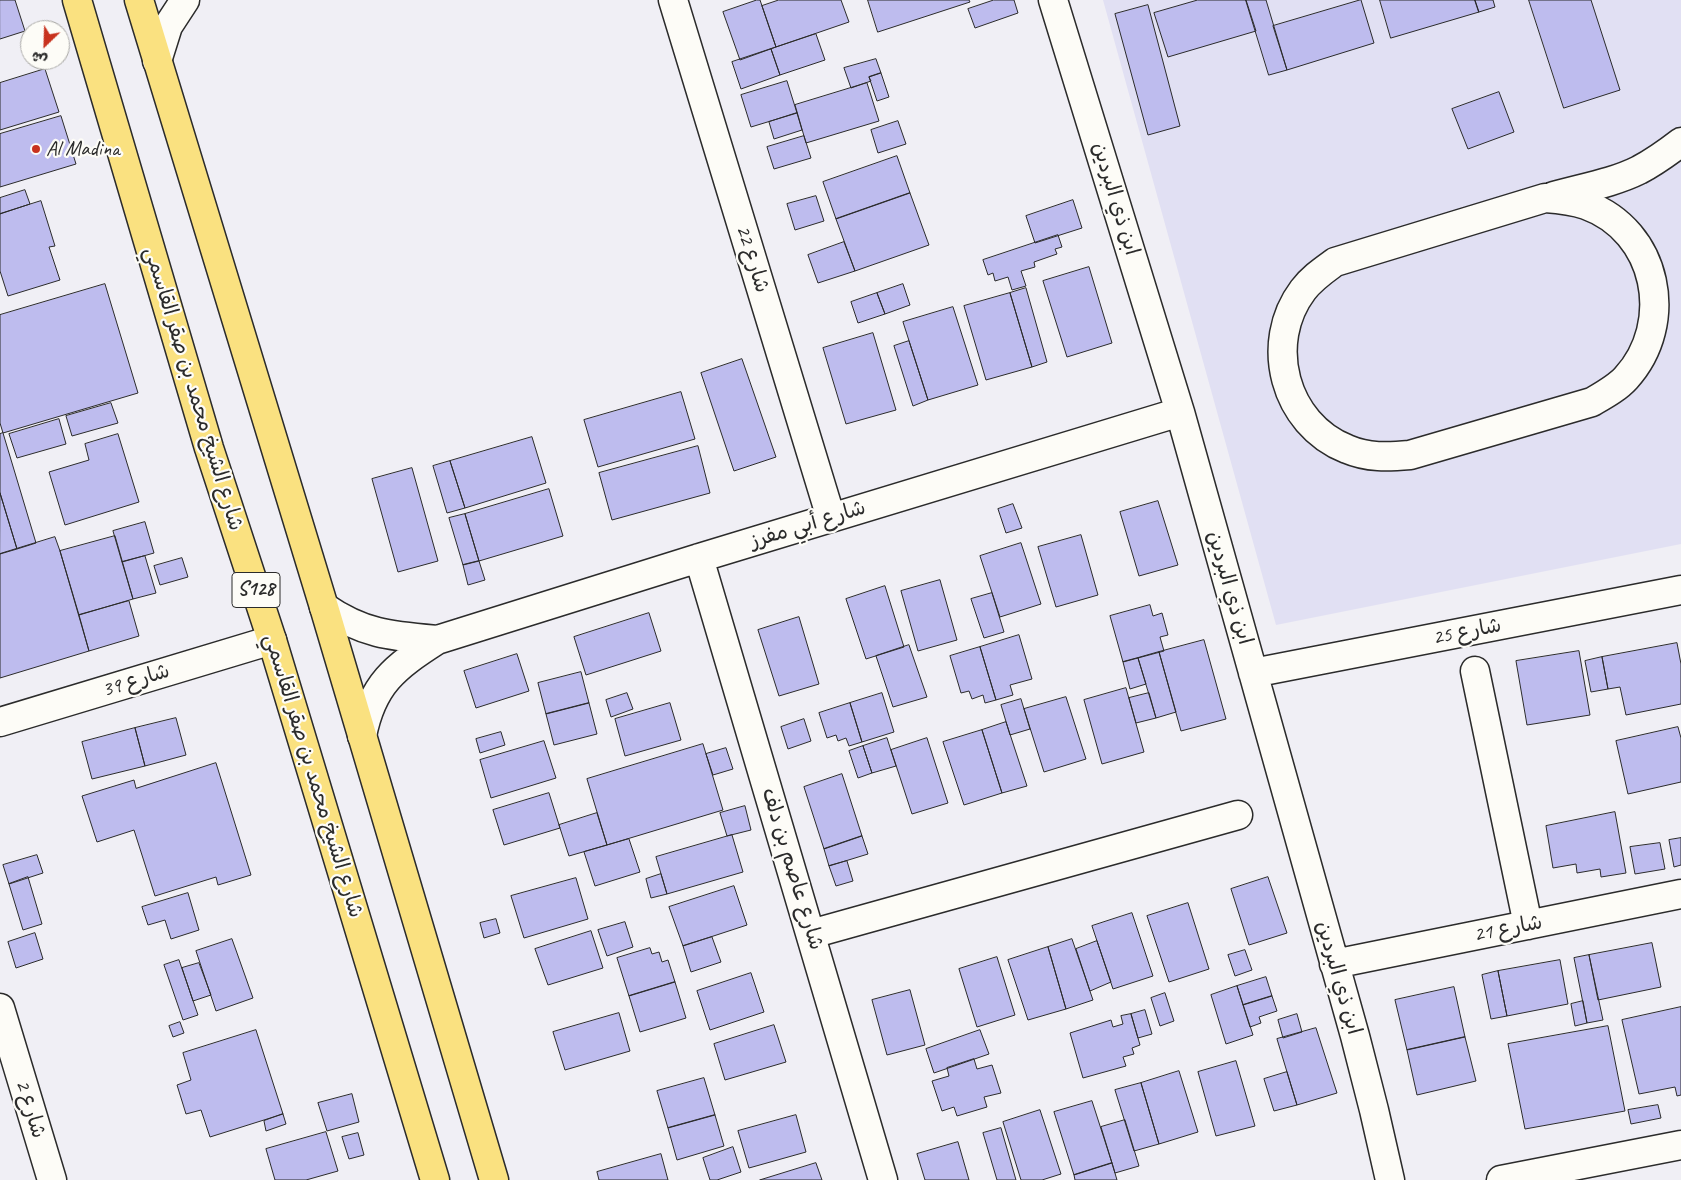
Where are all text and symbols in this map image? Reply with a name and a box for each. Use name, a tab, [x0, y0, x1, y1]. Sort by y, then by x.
north arrow	[20, 20, 70, 70]
text: ش	[29, 47, 50, 69]
place label: Al Madina	[46, 136, 120, 162]
street label: ابن ذي البردين	[1086, 139, 1144, 259]
marker: Al Madina	[30, 143, 42, 155]
street label: شارع 22	[730, 222, 774, 296]
street label: شارع الشيخ محمد بن صقر القاسمي	[138, 244, 248, 534]
street label: شارع أبي مفرز	[747, 495, 869, 555]
street label: ابن ذي البردين	[1201, 528, 1257, 648]
road number: S128	[232, 572, 280, 608]
street label: شارع 25	[1431, 613, 1503, 651]
street label: شارع الشيخ محمد بن صقر القاسمي	[258, 631, 368, 921]
street label: شارع 39	[99, 659, 173, 703]
street label: شارع عاصم بن دلف	[755, 785, 829, 953]
street label: شارع 21	[1472, 910, 1544, 948]
street label: ابن ذي البردين	[1310, 918, 1366, 1038]
street label: شارع 2	[9, 1077, 51, 1141]

